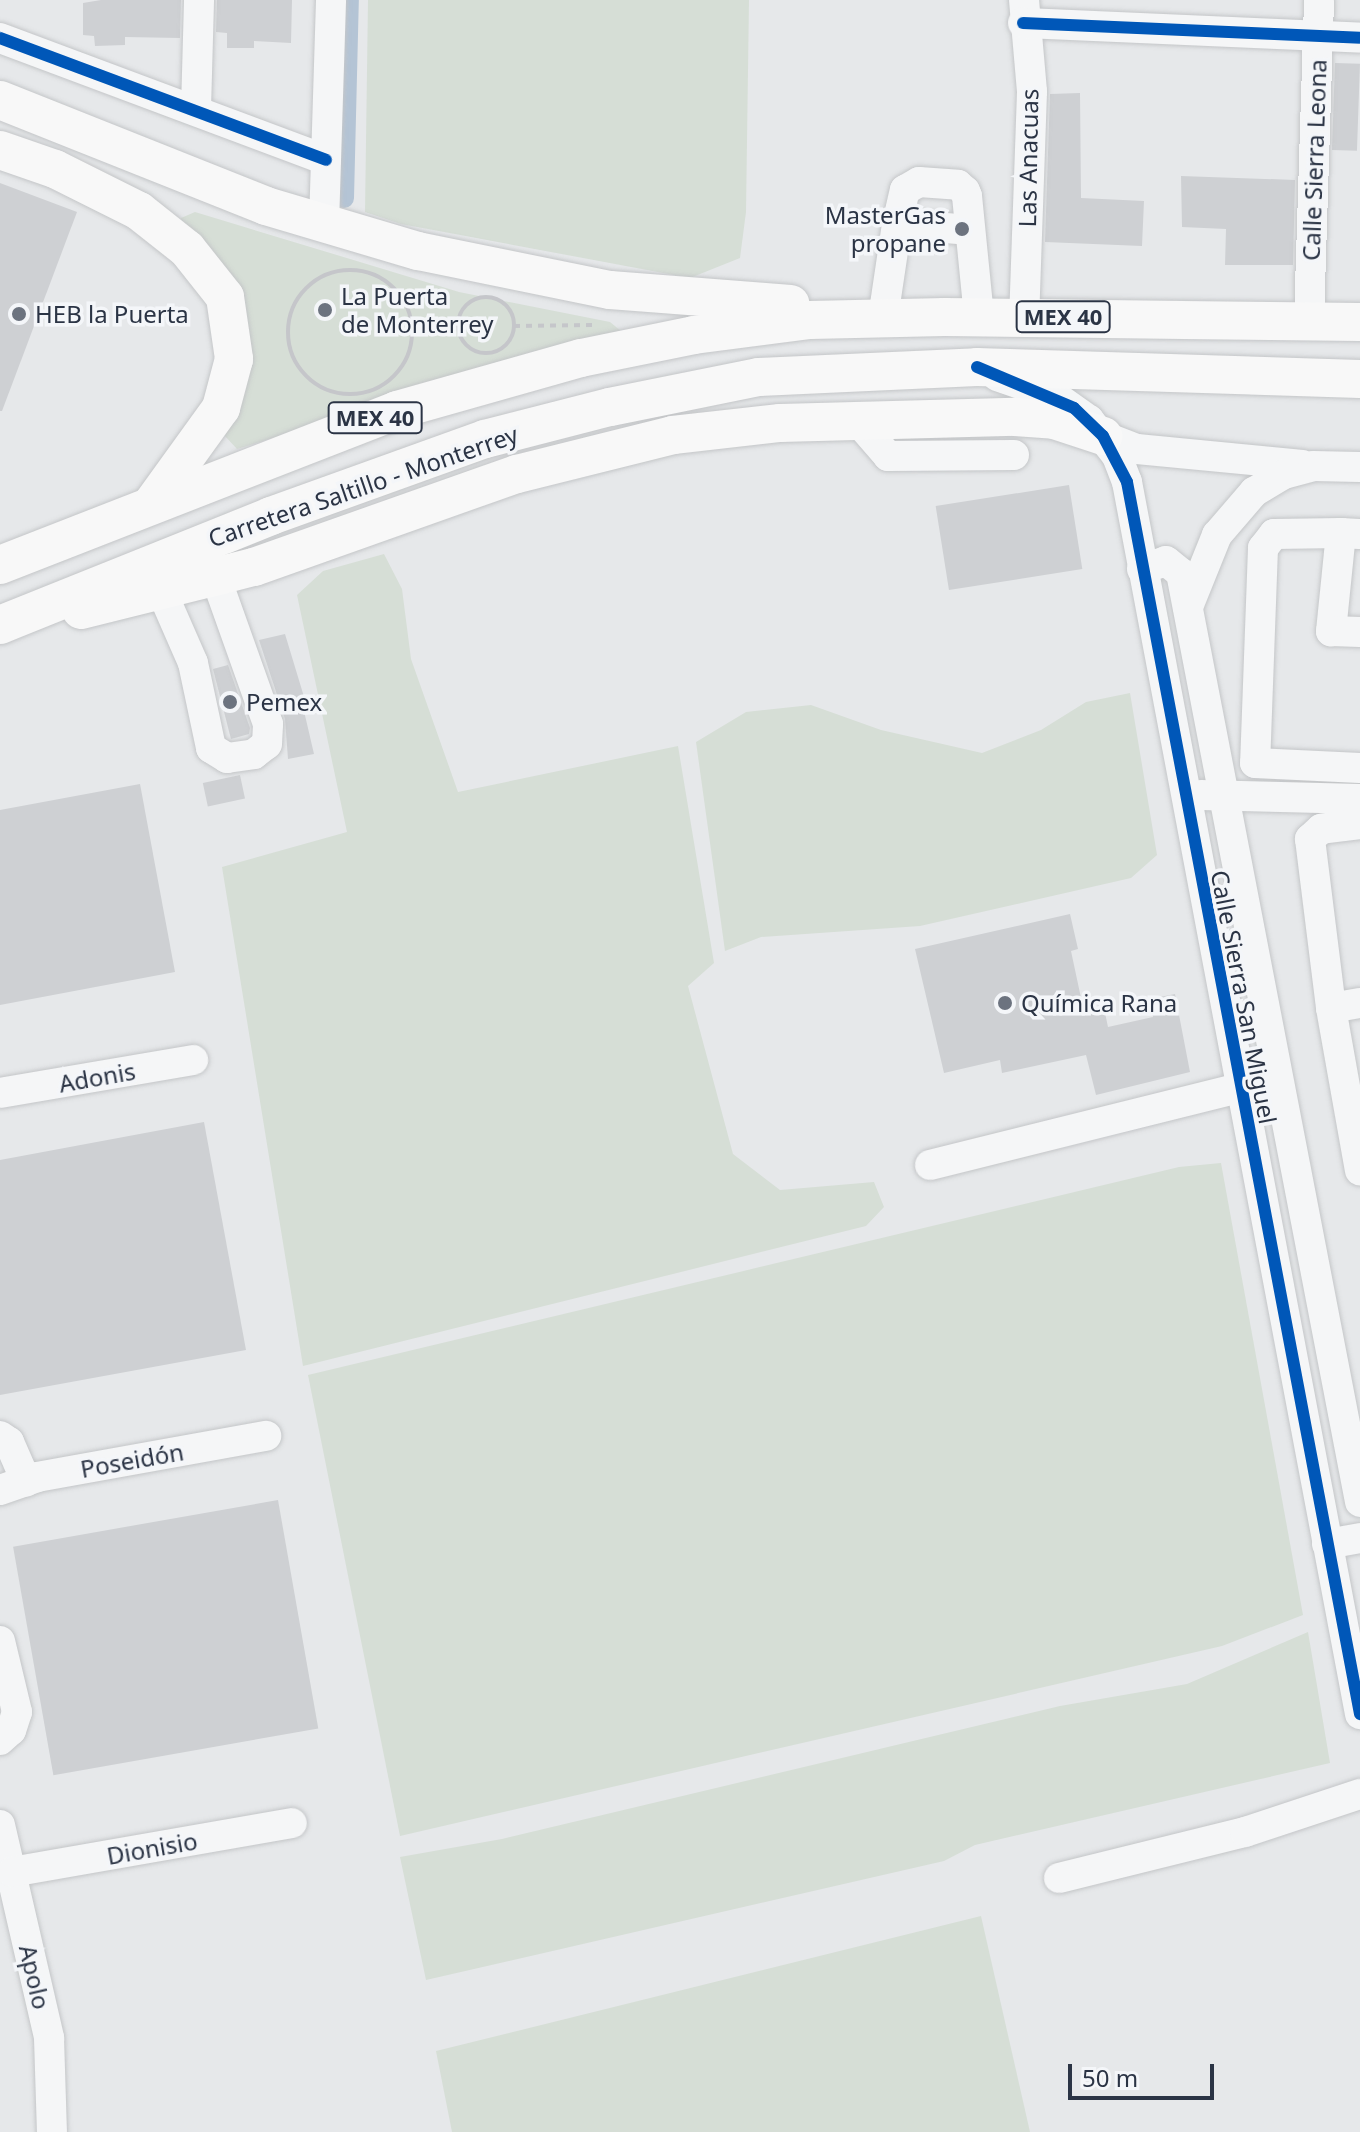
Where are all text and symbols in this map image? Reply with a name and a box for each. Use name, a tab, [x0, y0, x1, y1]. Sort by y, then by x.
street label: Calle Sierra Leona	[1296, 59, 1332, 261]
street label: Las Anacuas	[1012, 88, 1044, 228]
place label: MasterGas propane	[825, 201, 946, 257]
marker: MasterGas propane	[953, 220, 971, 238]
place label: La Puerta de Monterrey	[341, 282, 493, 338]
road number: MEX 40	[1015, 299, 1111, 335]
place label: HEB la Puerta	[35, 300, 189, 328]
marker: La Puerta de Monterrey	[316, 301, 334, 319]
marker: HEB la Puerta	[10, 305, 28, 323]
road number: MEX 40	[327, 400, 423, 436]
street label: Carretera Saltillo - Monterrey	[204, 419, 522, 553]
place label: Pemex	[246, 688, 322, 716]
marker: Pemex	[221, 693, 239, 711]
street label: Calle Sierra San Miguel	[1205, 868, 1283, 1126]
place label: Química Rana	[1021, 989, 1177, 1017]
marker: Química Rana	[996, 994, 1014, 1012]
street label: Adonis	[57, 1056, 137, 1098]
street label: Poseidón	[78, 1437, 186, 1483]
street label: Dionisio	[104, 1826, 200, 1870]
street label: Apolo	[14, 1942, 56, 2012]
scale bar	[1072, 2048, 1218, 2098]
text: 50 m	[1082, 2061, 1138, 2094]

